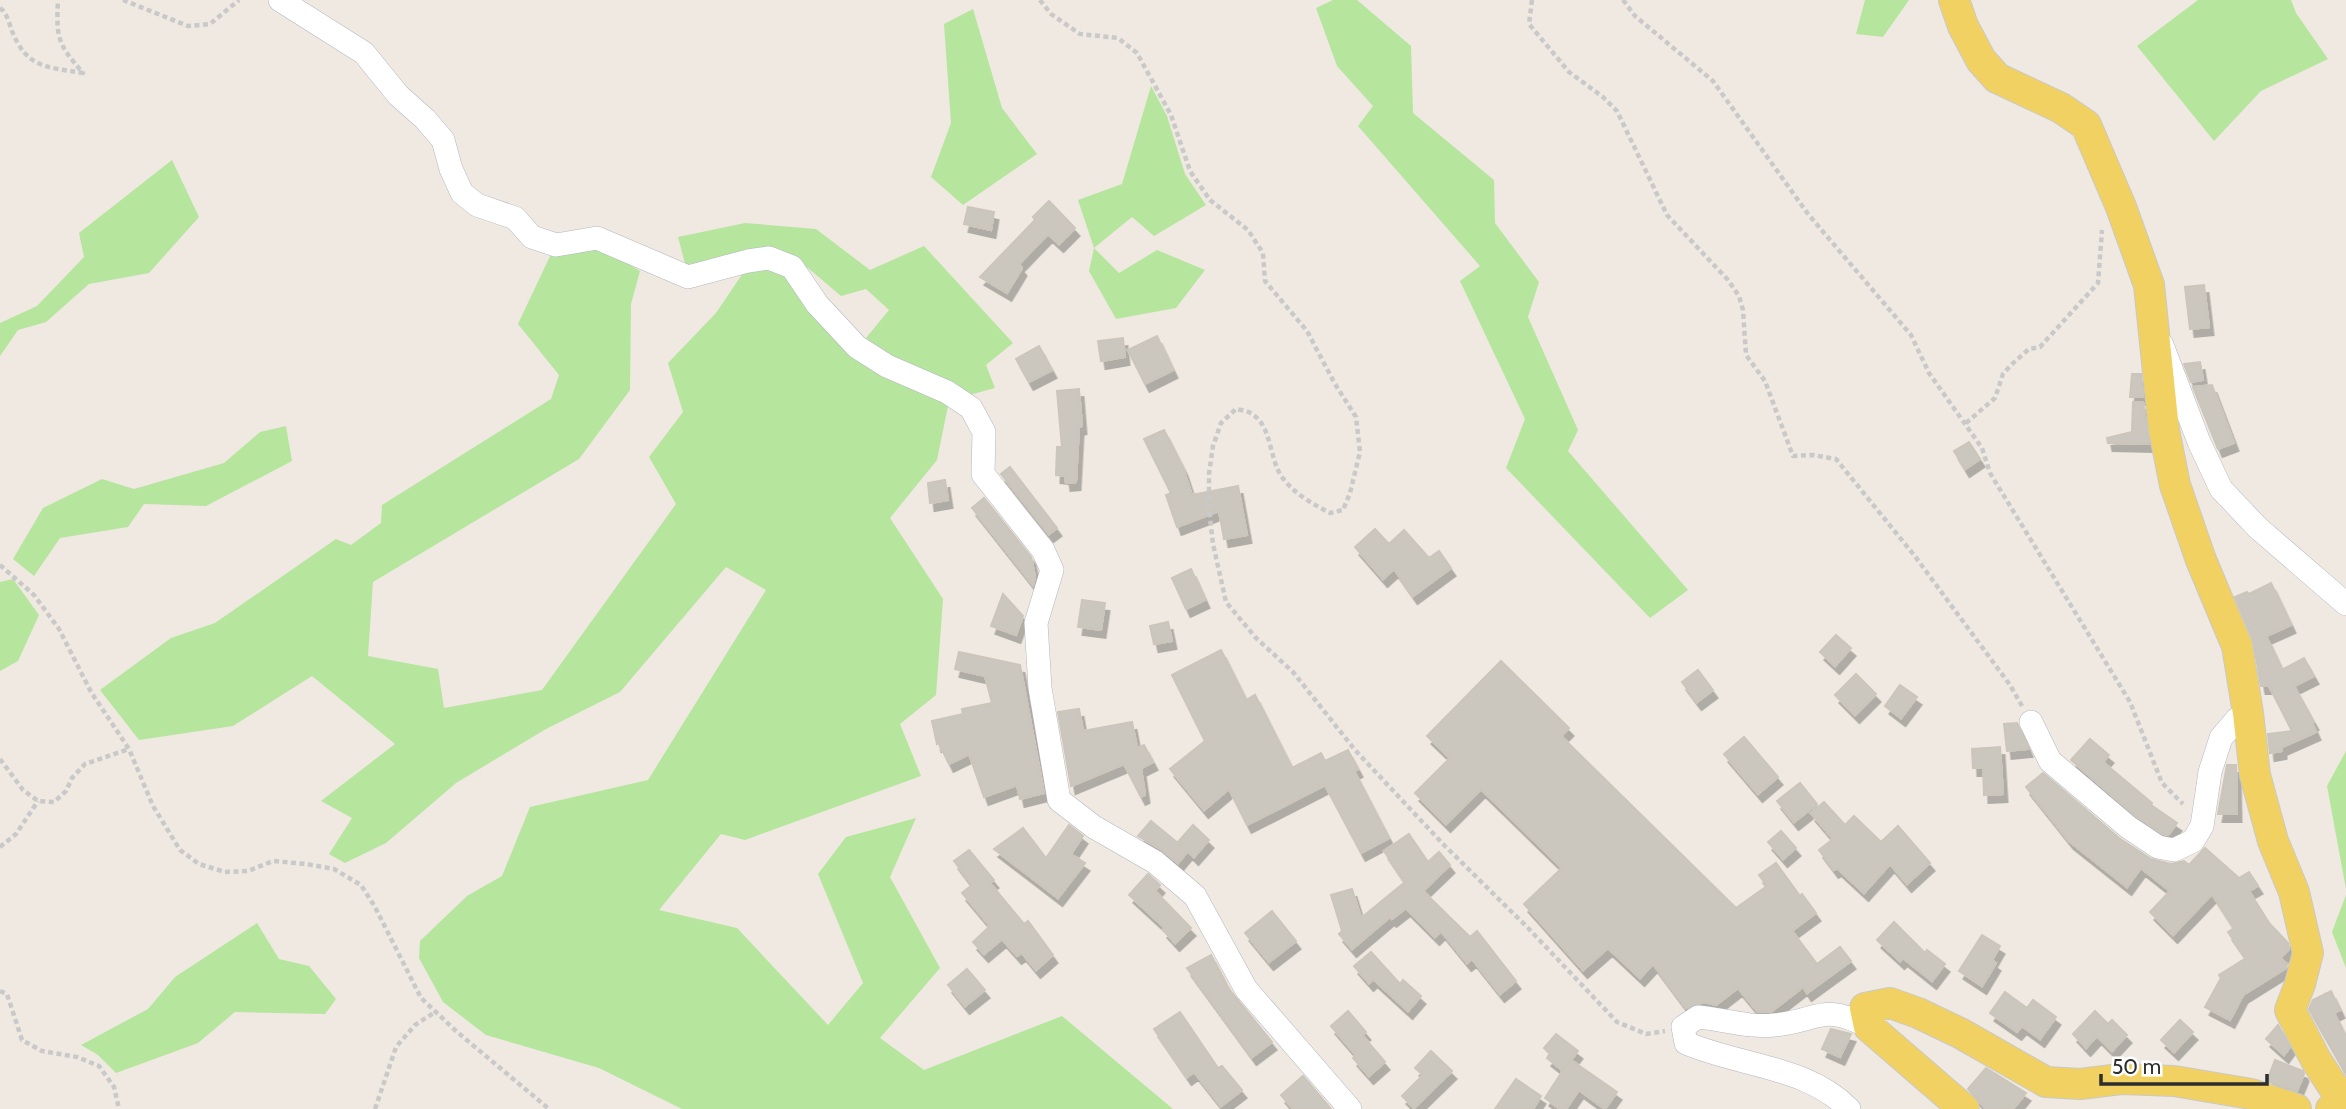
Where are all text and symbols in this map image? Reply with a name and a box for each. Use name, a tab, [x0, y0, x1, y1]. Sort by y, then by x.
scale bar	[2101, 1042, 2267, 1086]
text: 50 m	[2112, 1054, 2161, 1079]

